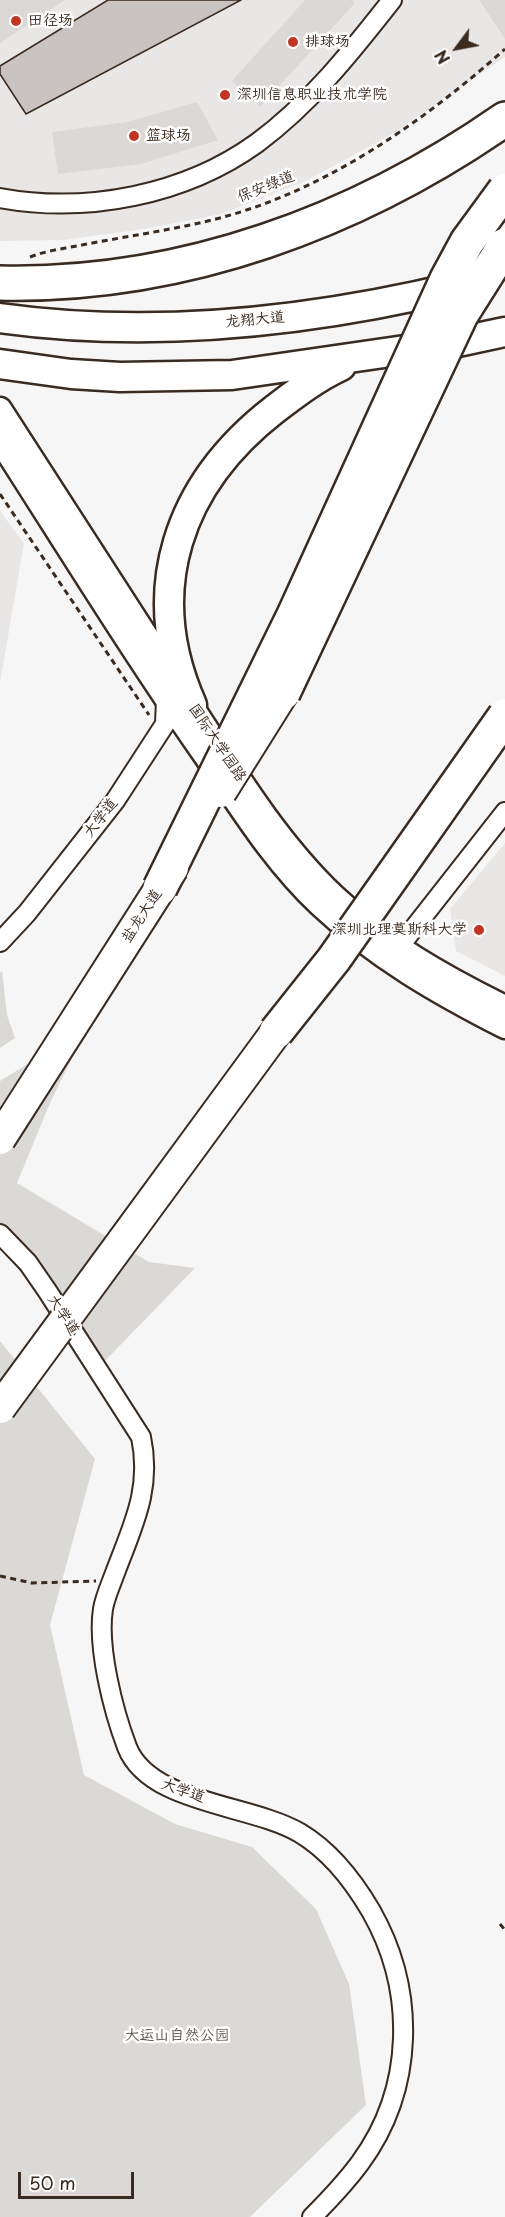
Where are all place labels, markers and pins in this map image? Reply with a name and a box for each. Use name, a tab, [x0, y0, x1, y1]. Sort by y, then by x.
place label: 田径场	[28, 12, 73, 30]
marker: 田径场	[9, 14, 23, 28]
place label: 排球场	[305, 33, 350, 51]
marker: 排球场	[286, 35, 300, 49]
place label: 深圳信息职业技术学院	[237, 86, 387, 104]
marker: 深圳信息职业技术学院	[218, 88, 232, 102]
place label: 篮球场	[146, 127, 191, 145]
marker: 篮球场	[127, 129, 141, 143]
place label: 深圳北理莫斯科大学	[332, 921, 467, 939]
marker: 深圳北理莫斯科大学	[472, 923, 486, 937]

